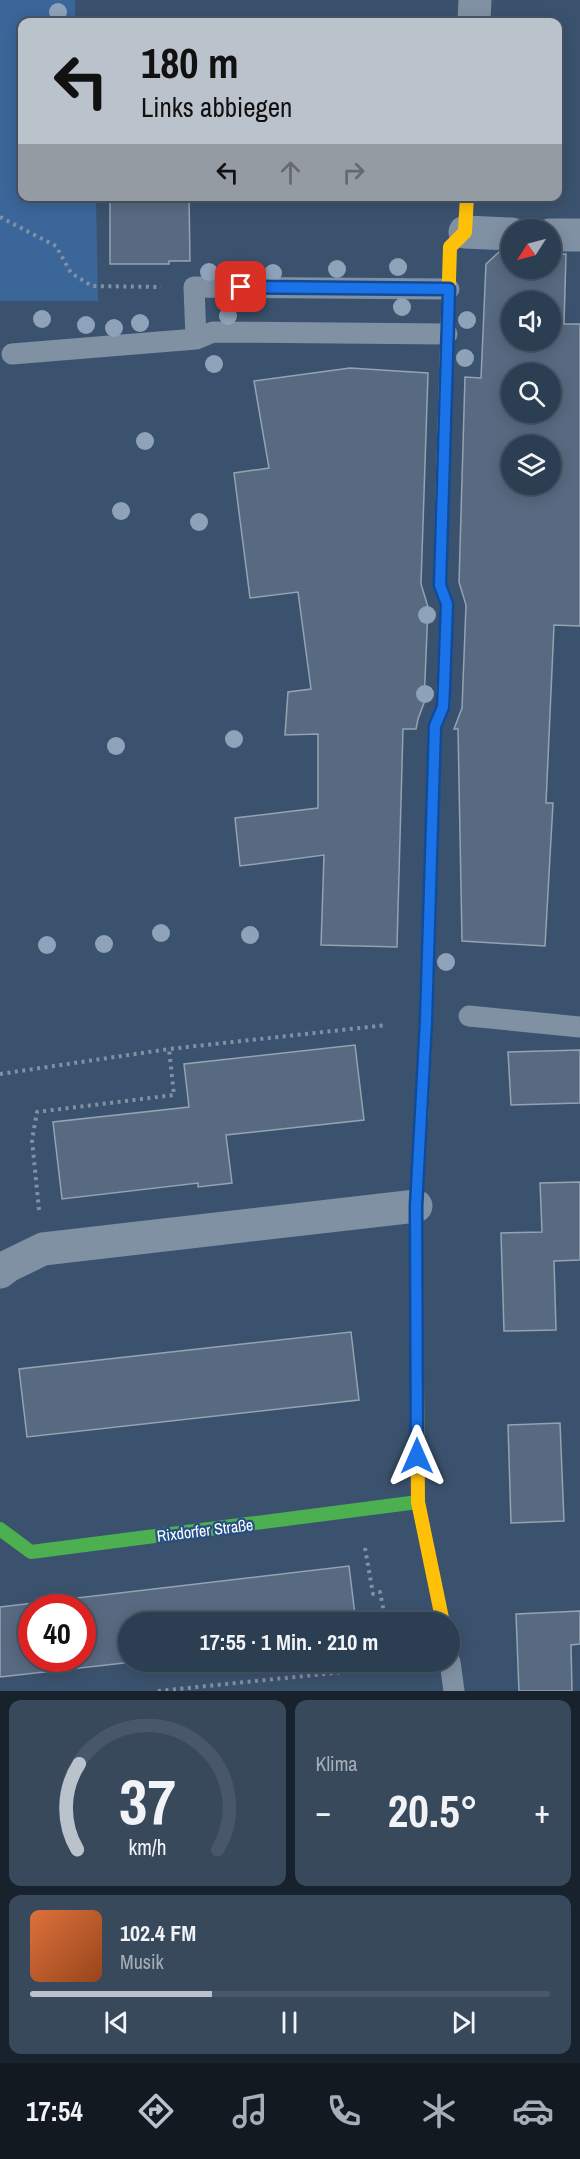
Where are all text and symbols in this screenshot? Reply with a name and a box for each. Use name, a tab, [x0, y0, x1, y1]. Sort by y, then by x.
text: 180 m	[141, 35, 239, 91]
icon: left	[42, 42, 120, 120]
text: Links abbiegen	[141, 89, 292, 125]
icon: left	[211, 156, 244, 189]
icon: ahead	[274, 156, 307, 189]
icon: right	[337, 156, 370, 189]
north arrow	[501, 219, 561, 279]
map controls	[501, 219, 561, 495]
pin	[215, 261, 266, 312]
icon: arrive	[224, 270, 257, 303]
button: sound	[501, 291, 561, 351]
button: search	[501, 363, 561, 423]
button: layers	[501, 435, 561, 495]
position arrow	[385, 1424, 449, 1488]
street label: Rixdorfer Straße	[156, 1513, 254, 1547]
speed limit sign: 40	[18, 1594, 96, 1672]
text: 17:55 · 1 Min. · 210 m	[200, 1627, 378, 1657]
text: Klima	[316, 1750, 357, 1777]
text: 37	[119, 1759, 176, 1843]
text: 20.5°	[388, 1780, 478, 1841]
text: −	[316, 1789, 331, 1833]
text: +	[534, 1789, 550, 1833]
text: km/h	[128, 1833, 166, 1862]
text: 102.4 FM	[120, 1918, 196, 1948]
text: Musik	[120, 1948, 164, 1975]
icon: previous	[100, 2006, 133, 2039]
icon: pause	[273, 2006, 306, 2039]
icon: next	[447, 2006, 480, 2039]
icon: directions	[135, 2090, 177, 2132]
icon: music	[229, 2090, 271, 2132]
icon: phone	[323, 2090, 365, 2132]
icon: climate	[418, 2090, 460, 2132]
icon: car	[512, 2090, 554, 2132]
text: 17:54	[26, 2093, 83, 2129]

